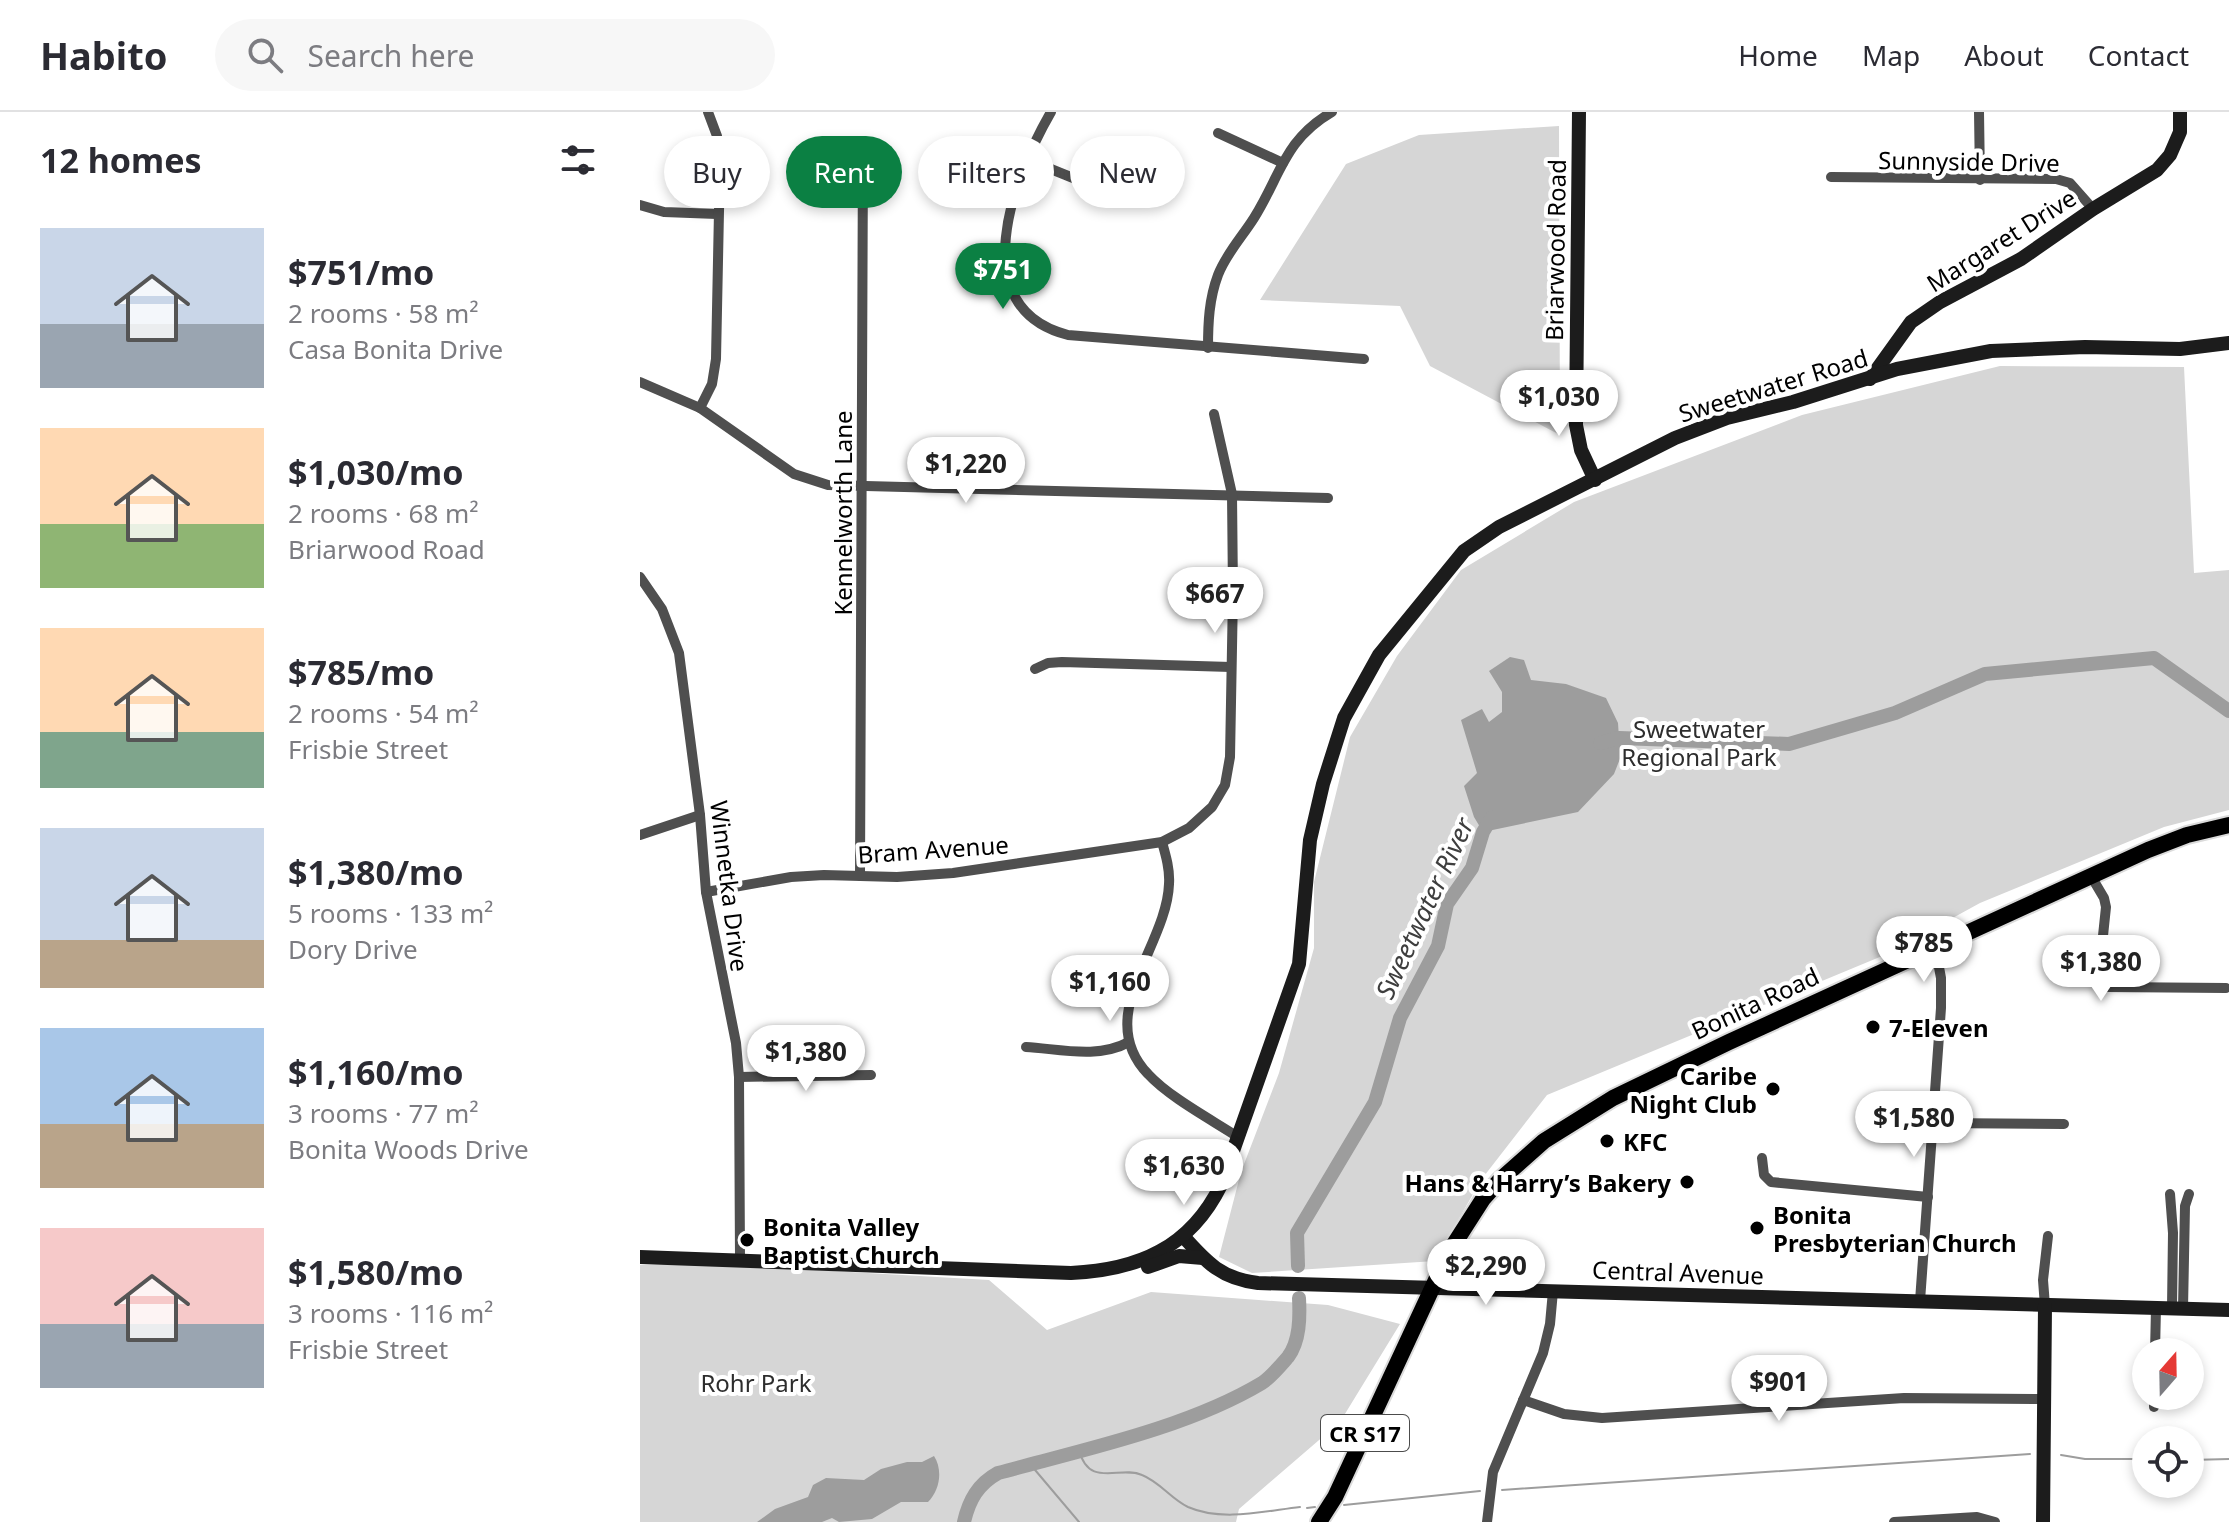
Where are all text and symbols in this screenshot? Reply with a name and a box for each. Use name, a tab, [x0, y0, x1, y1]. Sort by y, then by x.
search box	[215, 19, 775, 91]
text: Habito	[40, 29, 167, 81]
icon: search	[243, 33, 287, 77]
text: Search here	[307, 35, 474, 76]
text: Home	[1738, 36, 1818, 74]
text: Map	[1862, 36, 1920, 74]
text: About	[1964, 36, 2044, 74]
text: Contact	[2088, 36, 2189, 74]
chip: Buy	[664, 136, 770, 208]
chip: Rent	[786, 136, 902, 208]
chip: Filters	[918, 136, 1054, 208]
chip: New	[1070, 136, 1185, 208]
text: 12 homes	[40, 137, 202, 183]
icon: filters	[556, 138, 600, 182]
street label: Sunnyside Drive	[1878, 143, 2060, 179]
street label: Briarwood Road	[1537, 159, 1573, 341]
street label: Margaret Drive	[1920, 181, 2082, 299]
pin: $751	[956, 243, 1050, 311]
text: $751/mo	[288, 249, 434, 295]
text: $751	[973, 251, 1033, 287]
icon: home	[104, 260, 200, 356]
text: 2 rooms · 58 m²	[288, 295, 478, 331]
text: Casa Bonita Drive	[288, 331, 503, 367]
street label: Sweetwater Road	[1674, 341, 1872, 429]
pin: $1,030	[1494, 370, 1624, 438]
text: $1,030	[1518, 378, 1600, 414]
street label: Kennelworth Lane	[826, 410, 859, 616]
pin: $1,220	[901, 437, 1031, 505]
text: $1,220	[925, 445, 1007, 481]
text: $1,030/mo	[288, 449, 463, 495]
icon: home	[104, 460, 200, 556]
text: 2 rooms · 68 m²	[288, 495, 478, 531]
text: Briarwood Road	[288, 531, 485, 567]
pin: $667	[1168, 567, 1262, 635]
text: $667	[1185, 575, 1245, 611]
text: $785/mo	[288, 649, 434, 695]
icon: home	[104, 660, 200, 756]
text: 2 rooms · 54 m²	[288, 695, 478, 731]
park label: Sweetwater Regional Park	[1621, 712, 1777, 773]
text: Frisbie Street	[288, 731, 448, 767]
street label: Winnetka Drive	[703, 799, 757, 973]
water label: Sweetwater River	[1366, 810, 1482, 1004]
street label: Bram Avenue	[856, 827, 1010, 871]
text: $1,380/mo	[288, 849, 463, 895]
icon: home	[104, 860, 200, 956]
text: 5 rooms · 133 m²	[288, 895, 493, 931]
pin: $785	[1877, 916, 1971, 984]
text: $785	[1894, 924, 1954, 960]
text: Dory Drive	[288, 931, 418, 967]
pin: $1,380	[2036, 935, 2166, 1003]
text: $1,380	[2060, 943, 2142, 979]
pin: $1,160	[1045, 955, 1175, 1023]
street label: Bonita Road	[1686, 959, 1824, 1047]
text: $1,160	[1069, 963, 1151, 999]
place label: 7-Eleven	[1889, 1011, 1988, 1044]
marker: 7-Eleven	[1864, 1018, 1882, 1036]
pin: $1,380	[741, 1025, 871, 1093]
text: $1,380	[765, 1033, 847, 1069]
text: $1,160/mo	[288, 1049, 463, 1095]
place label: Caribe Night Club	[1630, 1059, 1757, 1120]
icon: home	[104, 1060, 200, 1156]
marker: Caribe Night Club	[1764, 1080, 1782, 1098]
pin: $1,580	[1849, 1091, 1979, 1159]
text: 3 rooms · 77 m²	[288, 1095, 478, 1131]
text: $1,580	[1873, 1099, 1955, 1135]
place label: KFC	[1623, 1125, 1668, 1158]
text: Bonita Woods Drive	[288, 1131, 529, 1167]
marker: KFC	[1598, 1132, 1616, 1150]
pin: $1,630	[1119, 1139, 1249, 1207]
text: $1,630	[1143, 1147, 1225, 1183]
place label: Hans & Harry’s Bakery	[1405, 1166, 1671, 1199]
marker: Hans & Harry’s Bakery	[1678, 1173, 1696, 1191]
place label: Bonita Presbyterian Church	[1773, 1198, 2017, 1259]
place label: Bonita Valley Baptist Church	[763, 1210, 940, 1271]
marker: Bonita Presbyterian Church	[1748, 1219, 1766, 1237]
marker: Bonita Valley Baptist Church	[738, 1231, 756, 1249]
pin: $2,290	[1421, 1239, 1551, 1307]
text: $2,290	[1445, 1247, 1527, 1283]
text: $1,580/mo	[288, 1249, 463, 1295]
street label: Central Avenue	[1592, 1253, 1764, 1291]
icon: home	[104, 1260, 200, 1356]
text: 3 rooms · 116 m²	[288, 1295, 493, 1331]
text: Frisbie Street	[288, 1331, 448, 1367]
north arrow	[2132, 1338, 2204, 1410]
map controls	[2132, 1338, 2204, 1498]
pin: $901	[1732, 1355, 1826, 1423]
text: $901	[1749, 1363, 1809, 1399]
park label: Rohr Park	[700, 1366, 812, 1399]
road number: CR S17	[1321, 1415, 1409, 1451]
button: locate	[2132, 1426, 2204, 1498]

